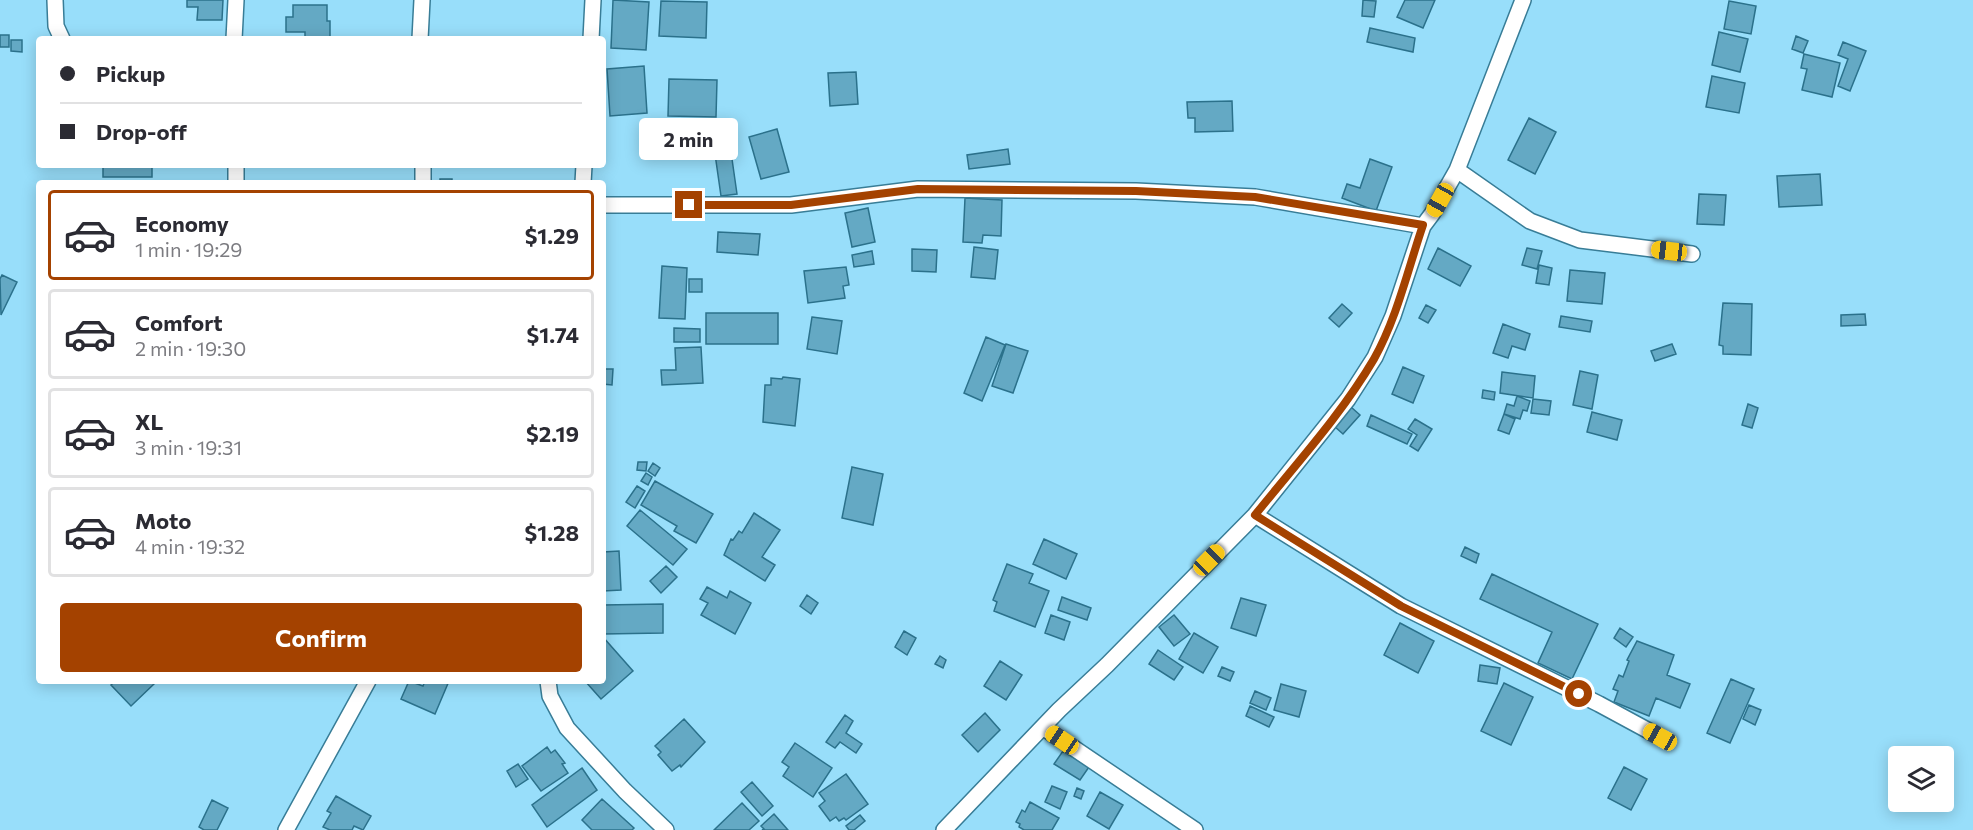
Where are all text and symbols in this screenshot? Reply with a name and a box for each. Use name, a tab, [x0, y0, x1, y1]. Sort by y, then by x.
text: Pickup	[96, 60, 165, 87]
text: Drop-off	[96, 118, 187, 145]
callout: 2 min	[640, 118, 738, 160]
text: 2 min	[664, 127, 713, 151]
car	[1423, 180, 1457, 220]
route end	[675, 191, 702, 218]
icon: car	[63, 208, 117, 262]
text: Economy	[135, 210, 229, 237]
text: $1.29	[525, 222, 579, 249]
text: 1 min · 19:29	[135, 237, 242, 261]
car	[1650, 240, 1688, 262]
icon: car	[63, 307, 117, 361]
text: Comfort	[135, 309, 223, 336]
text: $1.74	[527, 321, 579, 348]
text: 2 min · 19:30	[135, 336, 246, 360]
icon: car	[63, 406, 117, 460]
text: XL	[135, 408, 163, 435]
text: $2.19	[526, 420, 579, 447]
text: 3 min · 19:31	[135, 435, 242, 459]
icon: car	[63, 505, 117, 559]
text: Moto	[135, 507, 191, 534]
text: $1.28	[525, 519, 579, 546]
text: 4 min · 19:32	[135, 534, 245, 558]
car	[1190, 541, 1228, 579]
button: Confirm	[60, 603, 582, 672]
route start	[1565, 680, 1592, 707]
car	[1640, 720, 1680, 754]
car	[1042, 722, 1082, 758]
map controls	[1888, 746, 1954, 812]
button: layers	[1888, 746, 1954, 812]

